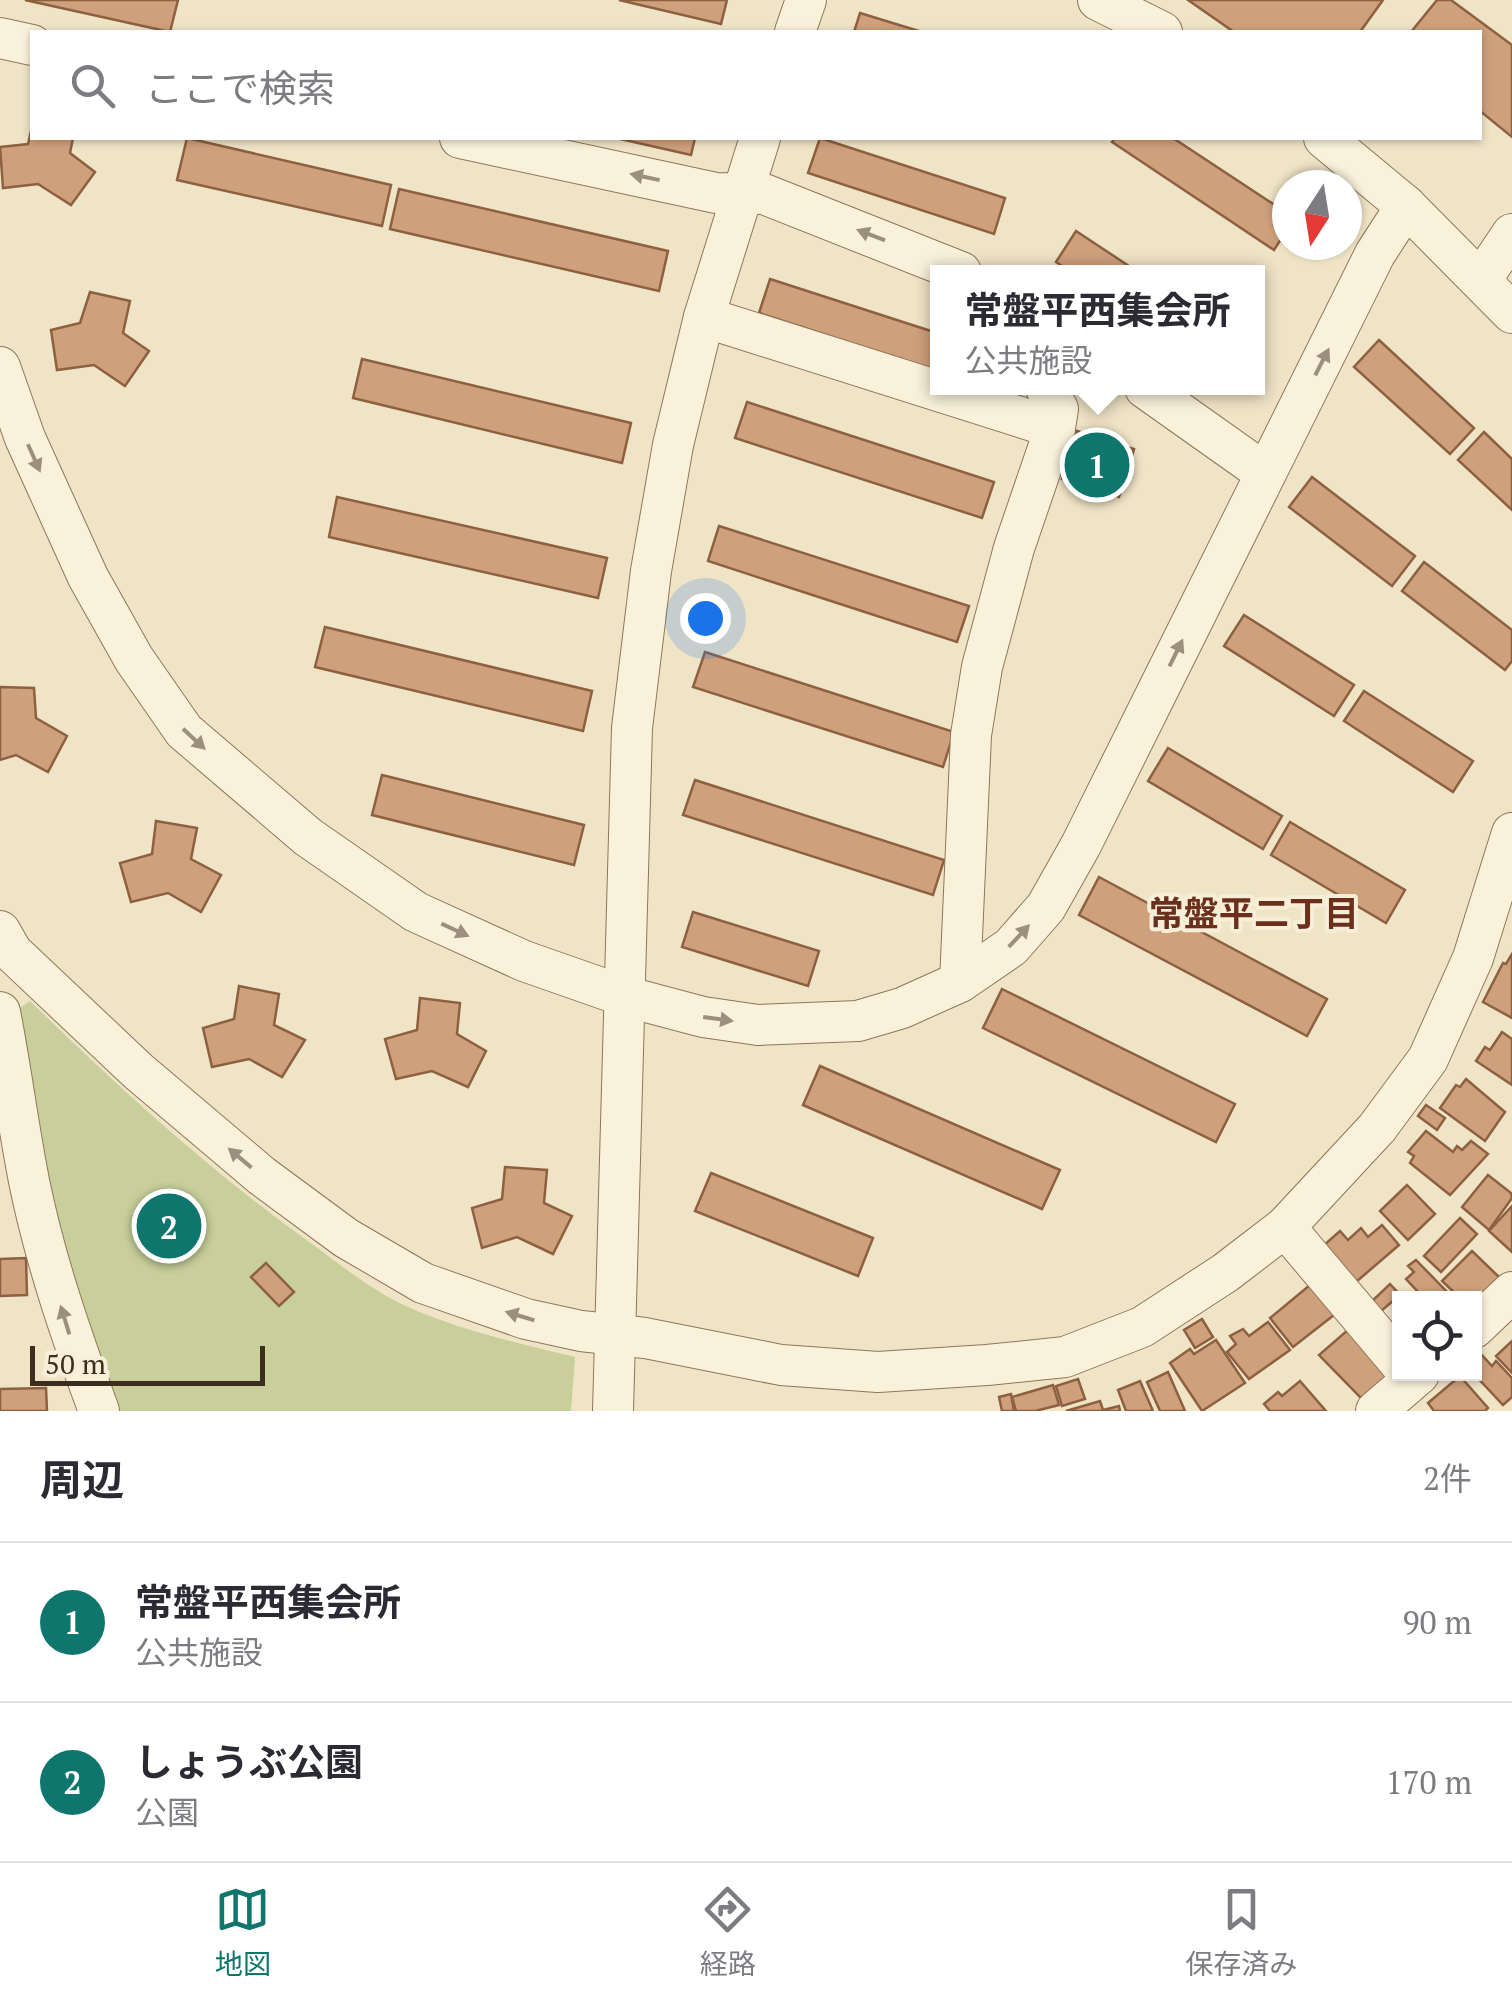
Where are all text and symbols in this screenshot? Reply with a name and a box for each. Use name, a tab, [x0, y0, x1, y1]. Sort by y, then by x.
search box	[30, 30, 1482, 140]
icon: search	[65, 58, 120, 113]
text: ここで検索	[145, 63, 335, 113]
one-way arrow	[629, 169, 660, 185]
north arrow	[1272, 170, 1362, 260]
one-way arrow	[855, 227, 885, 242]
popup	[930, 265, 1265, 395]
text: 常盤平西集会所	[964, 285, 1231, 335]
text: 公共施設	[964, 339, 1093, 381]
one-way arrow	[1313, 348, 1330, 377]
pin: 1	[1064, 428, 1130, 502]
one-way arrow	[26, 444, 43, 473]
your location	[680, 593, 731, 644]
one-way arrow	[1167, 638, 1184, 667]
one-way arrow	[181, 727, 205, 750]
district label: 常盤平二丁目	[1149, 890, 1359, 936]
one-way arrow	[440, 922, 470, 938]
one-way arrow	[1008, 924, 1030, 949]
one-way arrow	[703, 1012, 735, 1028]
one-way arrow	[228, 1147, 253, 1169]
pin: 2	[136, 1188, 202, 1264]
map controls	[1392, 1291, 1482, 1381]
button: locate	[1392, 1291, 1482, 1381]
one-way arrow	[57, 1304, 72, 1334]
one-way arrow	[505, 1308, 535, 1323]
scale bar	[30, 1341, 265, 1386]
text: 50 m	[45, 1345, 106, 1382]
text: 周辺	[40, 1451, 124, 1507]
text: 2件	[1423, 1457, 1472, 1499]
text: 常盤平西集会所	[135, 1577, 401, 1627]
text: 1	[63, 1601, 82, 1643]
text: 90 m	[1402, 1601, 1472, 1643]
text: 公共施設	[135, 1631, 263, 1673]
text: しょうぶ公園	[135, 1737, 363, 1787]
text: 2	[63, 1761, 82, 1803]
text: 170 m	[1385, 1761, 1472, 1803]
text: 公園	[135, 1791, 199, 1833]
tab: 地図	[215, 1882, 271, 1982]
tab: 経路	[700, 1882, 756, 1982]
tab: 保存済み	[1185, 1882, 1297, 1982]

